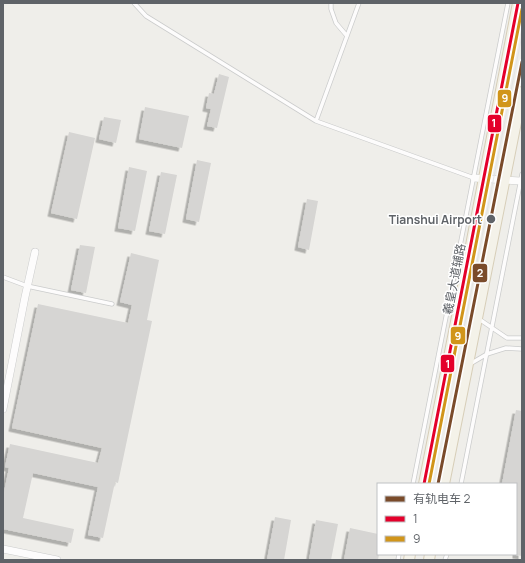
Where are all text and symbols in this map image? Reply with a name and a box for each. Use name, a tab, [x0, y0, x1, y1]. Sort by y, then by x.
line badge: 9	[497, 89, 512, 108]
text: 9	[502, 90, 509, 105]
line badge: 1	[487, 114, 502, 133]
text: 1	[492, 115, 496, 130]
place label: Tianshui Airport	[389, 211, 482, 228]
marker: Tianshui Airport	[485, 213, 497, 225]
street label: 羲皇大道辅路	[439, 242, 469, 316]
line badge: 2	[472, 263, 488, 283]
text: 2	[477, 265, 483, 280]
line badge: 9	[450, 326, 466, 345]
text: 9	[455, 328, 462, 343]
line badge: 1	[440, 354, 455, 373]
text: 1	[446, 356, 450, 371]
legend	[377, 483, 517, 555]
text: 有轨电车 2	[413, 490, 470, 507]
text: 1	[413, 510, 418, 527]
text: 9	[413, 530, 420, 547]

